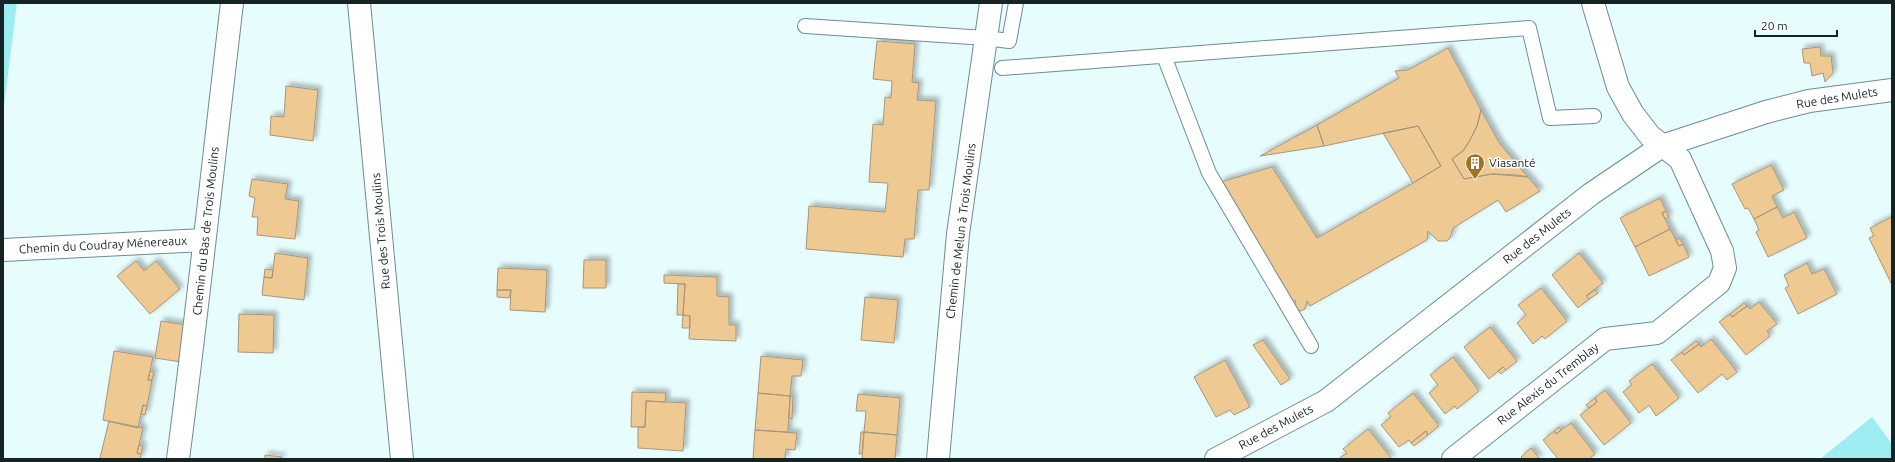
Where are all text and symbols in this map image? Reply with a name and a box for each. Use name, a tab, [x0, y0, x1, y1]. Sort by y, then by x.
scale bar	[1755, 12, 1837, 38]
text: 20 m	[1761, 19, 1788, 32]
street label: Rue des Mulets	[1795, 85, 1879, 110]
street label: Chemin de Melun à Trois Moulins	[943, 142, 978, 319]
street label: Chemin du Bas de Trois Moulins	[190, 146, 221, 316]
building icon: Viasanté	[1464, 152, 1486, 180]
place label: Viasanté	[1489, 156, 1536, 169]
street label: Rue des Trois Moulins	[369, 172, 392, 290]
street label: Rue des Mulets	[1500, 205, 1573, 266]
street label: Chemin du Coudray Ménereaux	[18, 234, 187, 255]
street label: Rue Alexis du Tremblay	[1495, 340, 1601, 427]
street label: Rue des Mulets	[1236, 402, 1315, 452]

